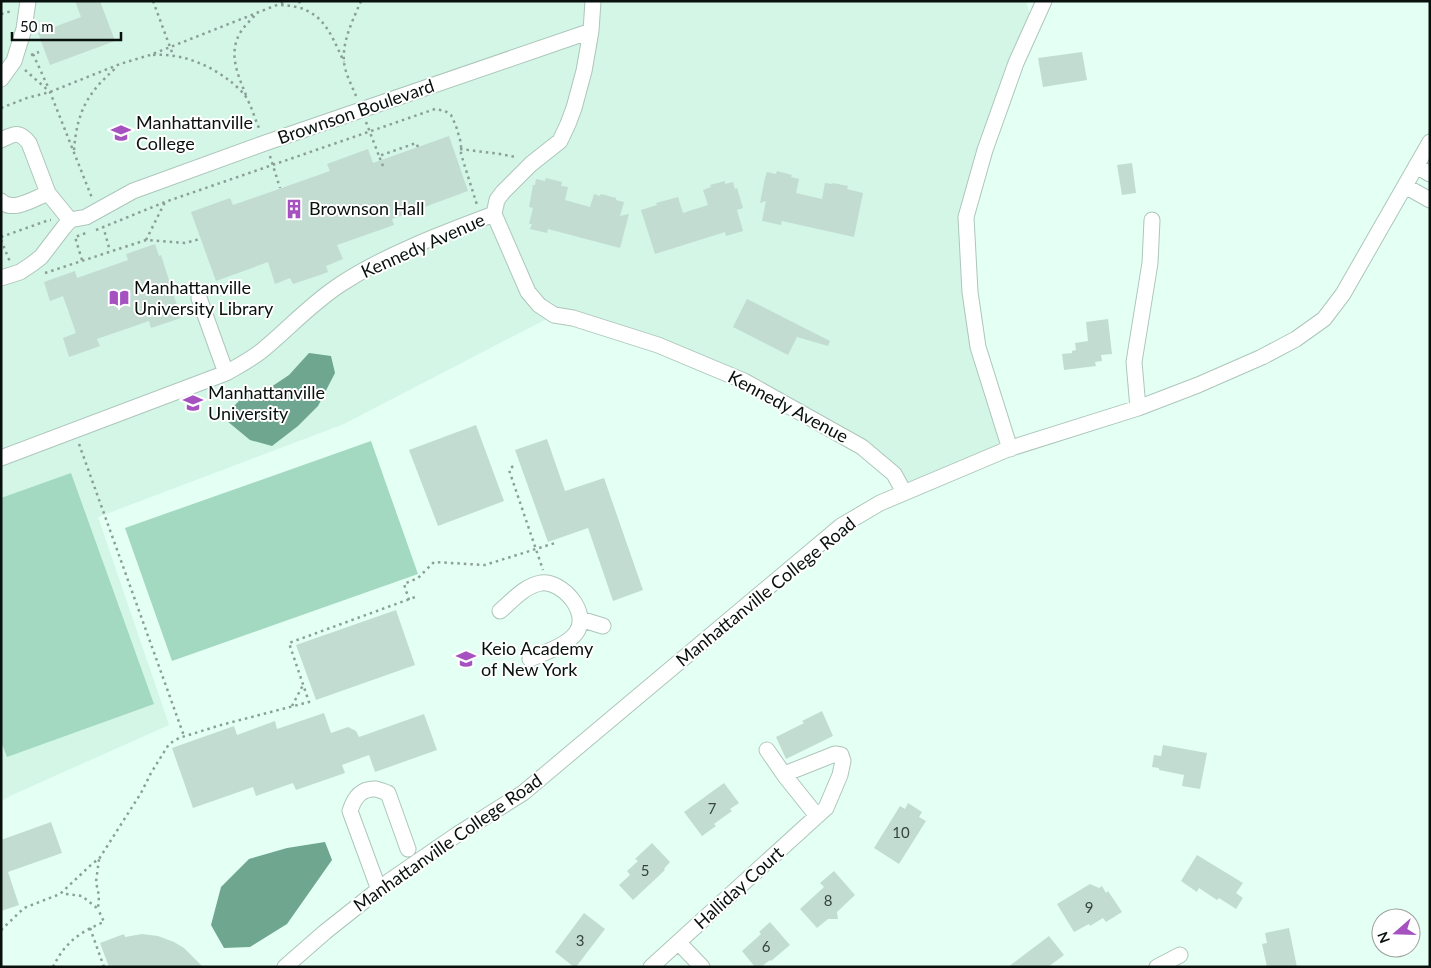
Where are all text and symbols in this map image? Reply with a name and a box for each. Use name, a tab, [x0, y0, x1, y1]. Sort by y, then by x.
scale bar	[12, 10, 121, 42]
text: 50 m	[20, 17, 54, 35]
street label: Brownson Boulevard	[274, 74, 437, 148]
place label: Manhattanville College	[136, 111, 253, 154]
school or university icon: Manhattanville College	[110, 122, 132, 144]
place label: Brownson Hall	[309, 197, 424, 219]
building icon: Brownson Hall	[283, 198, 305, 220]
street label: Kennedy Avenue	[357, 208, 488, 282]
place label: Manhattanville University Library	[134, 276, 274, 319]
library icon: Manhattanville University Library	[108, 287, 130, 309]
street label: Kennedy Avenue	[725, 365, 852, 447]
place label: Manhattanville University	[208, 381, 325, 424]
school or university icon: Manhattanville University	[182, 392, 204, 414]
street label: Manhattanville College Road	[671, 512, 860, 671]
place label: Keio Academy of New York	[481, 637, 594, 680]
school or university icon: Keio Academy of New York	[455, 648, 477, 670]
street label: Manhattanville College Road	[349, 769, 546, 916]
house number: 7	[708, 799, 717, 817]
house number: 10	[892, 823, 910, 841]
street label: Halliday Court	[689, 841, 788, 933]
house number: 5	[641, 861, 649, 879]
house number: 8	[824, 891, 832, 909]
house number: 9	[1085, 898, 1093, 916]
north arrow	[1371, 908, 1421, 958]
text: N	[1373, 930, 1393, 946]
house number: 3	[576, 931, 584, 949]
house number: 6	[762, 937, 771, 955]

